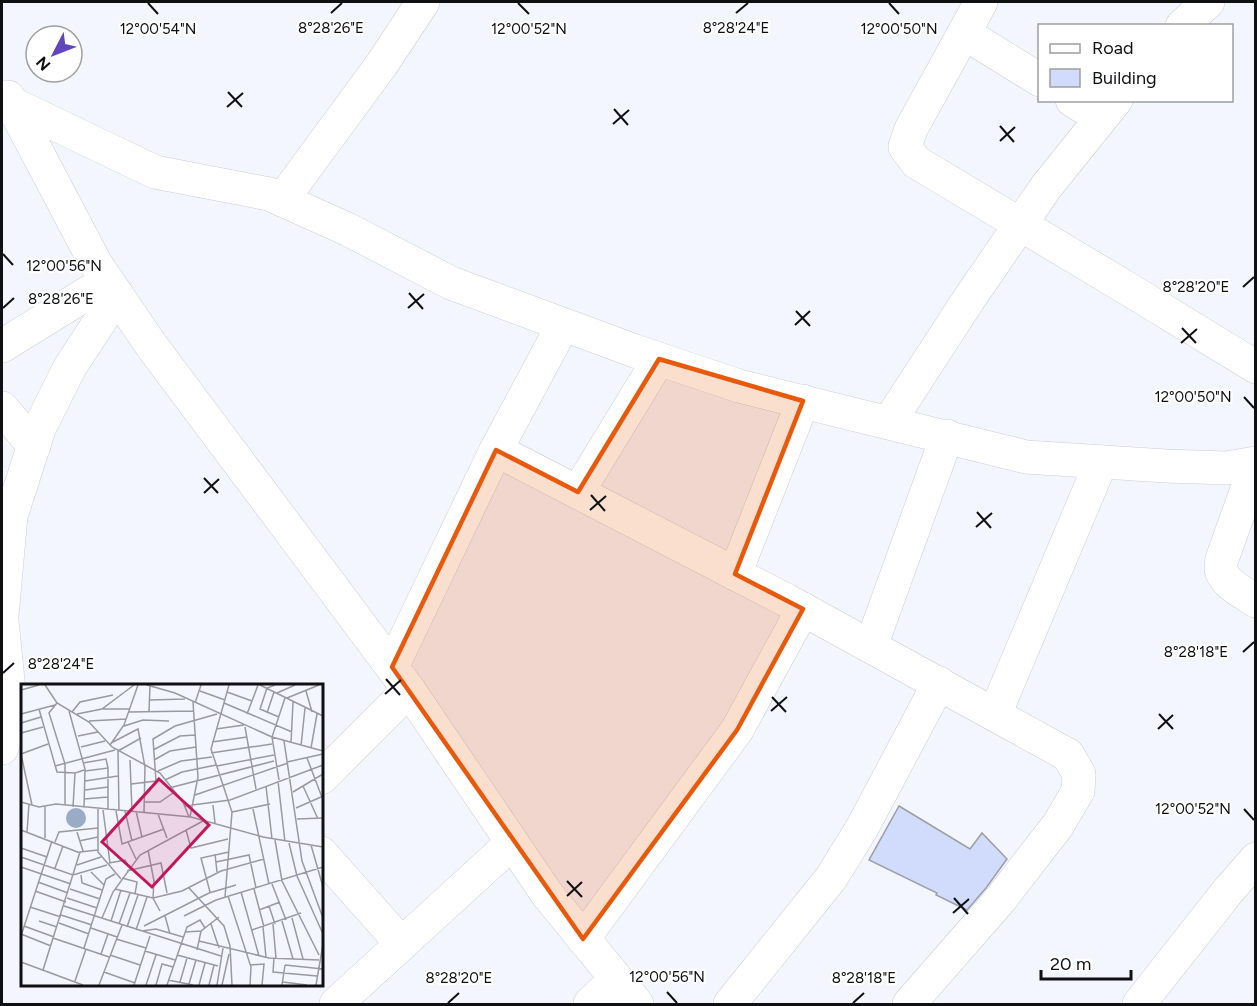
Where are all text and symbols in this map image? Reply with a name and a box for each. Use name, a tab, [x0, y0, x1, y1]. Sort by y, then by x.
text: 8°28'26"E	[298, 19, 364, 37]
text: 8°28'24"E	[703, 19, 769, 37]
text: 12°00'54"N	[120, 20, 196, 38]
text: 12°00'52"N	[491, 20, 567, 38]
text: 12°00'50"N	[861, 20, 938, 38]
north arrow	[24, 24, 84, 84]
legend	[1038, 24, 1233, 102]
text: Road	[1092, 37, 1133, 59]
text: N	[32, 53, 54, 75]
text: Building	[1092, 67, 1157, 89]
text: 12°00'56"N	[26, 257, 102, 275]
text: 8°28'20"E	[1162, 278, 1230, 296]
text: 8°28'26"E	[28, 290, 94, 308]
text: 12°00'50"N	[1155, 388, 1232, 406]
text: 8°28'18"E	[1164, 643, 1228, 661]
text: 8°28'24"E	[28, 655, 94, 673]
inset map	[21, 684, 322, 985]
text: 12°00'52"N	[1155, 800, 1231, 818]
scale bar	[1041, 943, 1131, 981]
text: 20 m	[1050, 953, 1091, 975]
text: 12°00'56"N	[629, 968, 705, 986]
text: 8°28'20"E	[425, 969, 493, 987]
text: 8°28'18"E	[832, 969, 896, 987]

